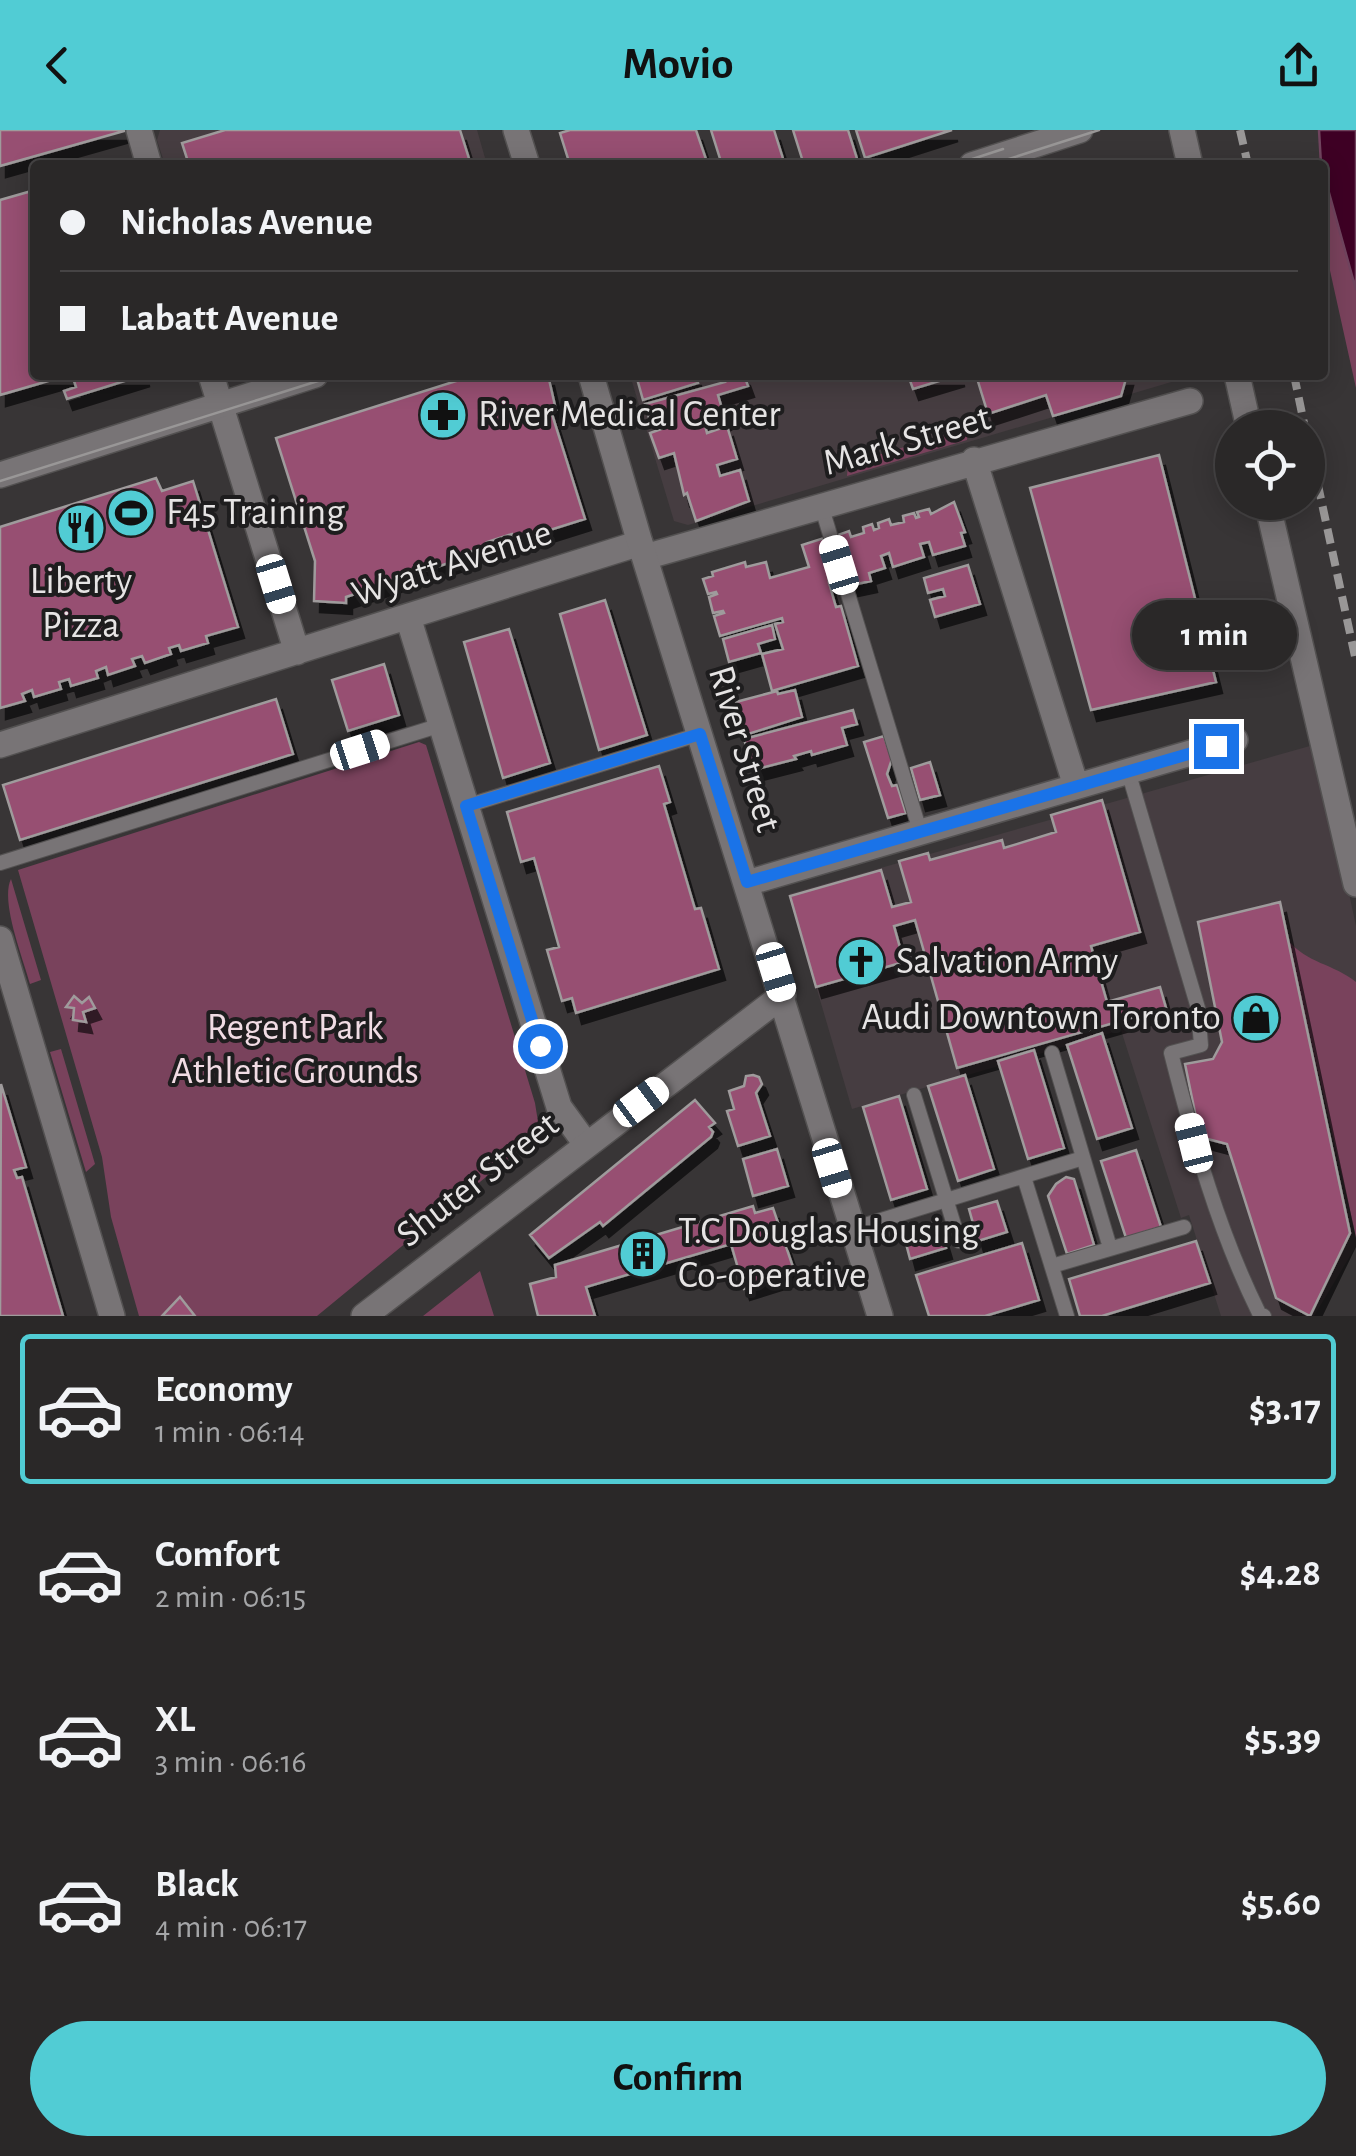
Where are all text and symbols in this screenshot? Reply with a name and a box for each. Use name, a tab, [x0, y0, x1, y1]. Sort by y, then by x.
icon: back	[30, 38, 85, 93]
icon: share	[1271, 38, 1326, 93]
text: Movio	[623, 42, 733, 87]
text: Nicholas Avenue	[120, 204, 373, 242]
text: Labatt Avenue	[120, 300, 338, 338]
pharmacy icon: River Medical Center	[417, 389, 469, 441]
place label: River Medical Center	[478, 396, 781, 434]
street label: Mark Street	[819, 399, 995, 483]
map controls	[1215, 410, 1325, 520]
button: locate	[1215, 410, 1325, 520]
sports icon: F45 Training	[105, 487, 157, 539]
place label: F45 Training	[166, 494, 345, 532]
restaurant icon: Liberty Pizza	[55, 502, 107, 554]
street label: Wyatt Avenue	[347, 514, 557, 614]
car	[816, 532, 862, 598]
car	[253, 551, 299, 617]
place label: Liberty Pizza	[30, 563, 132, 645]
callout: 1 min	[1134, 601, 1298, 671]
text: 1 min	[1181, 619, 1248, 651]
street label: River Street	[701, 662, 787, 836]
route end	[1194, 724, 1239, 769]
car	[327, 726, 393, 774]
church icon: Salvation Army	[835, 936, 887, 988]
car	[753, 939, 799, 1005]
place label: Salvation Army	[896, 943, 1118, 981]
shop icon: Audi Downtown Toronto	[1230, 992, 1282, 1044]
place label: Audi Downtown Toronto	[861, 999, 1221, 1037]
park label: Regent Park Athletic Grounds	[171, 1009, 419, 1091]
route start	[518, 1024, 563, 1069]
car	[608, 1072, 674, 1132]
street label: Shuter Street	[390, 1105, 566, 1255]
car	[1172, 1110, 1216, 1176]
car	[809, 1135, 855, 1201]
place label: T.C Douglas Housing Co-operative	[678, 1213, 980, 1295]
building icon: T.C Douglas Housing Co-operative	[617, 1228, 669, 1280]
icon: car	[35, 1364, 125, 1454]
text: Economy	[155, 1371, 293, 1409]
text: $3.17	[1249, 1390, 1321, 1428]
text: 1 min · 06:14	[155, 1416, 305, 1448]
icon: car	[35, 1529, 125, 1619]
text: Comfort	[155, 1536, 280, 1574]
text: $4.28	[1239, 1555, 1321, 1593]
text: 2 min · 06:15	[155, 1581, 306, 1613]
icon: car	[35, 1694, 125, 1784]
text: XL	[155, 1701, 195, 1739]
text: $5.39	[1244, 1720, 1321, 1758]
text: 3 min · 06:16	[155, 1746, 307, 1778]
icon: car	[35, 1859, 125, 1949]
text: Black	[155, 1866, 239, 1904]
text: $5.60	[1241, 1885, 1321, 1923]
text: 4 min · 06:17	[155, 1911, 307, 1943]
button: Confirm	[30, 2021, 1326, 2136]

